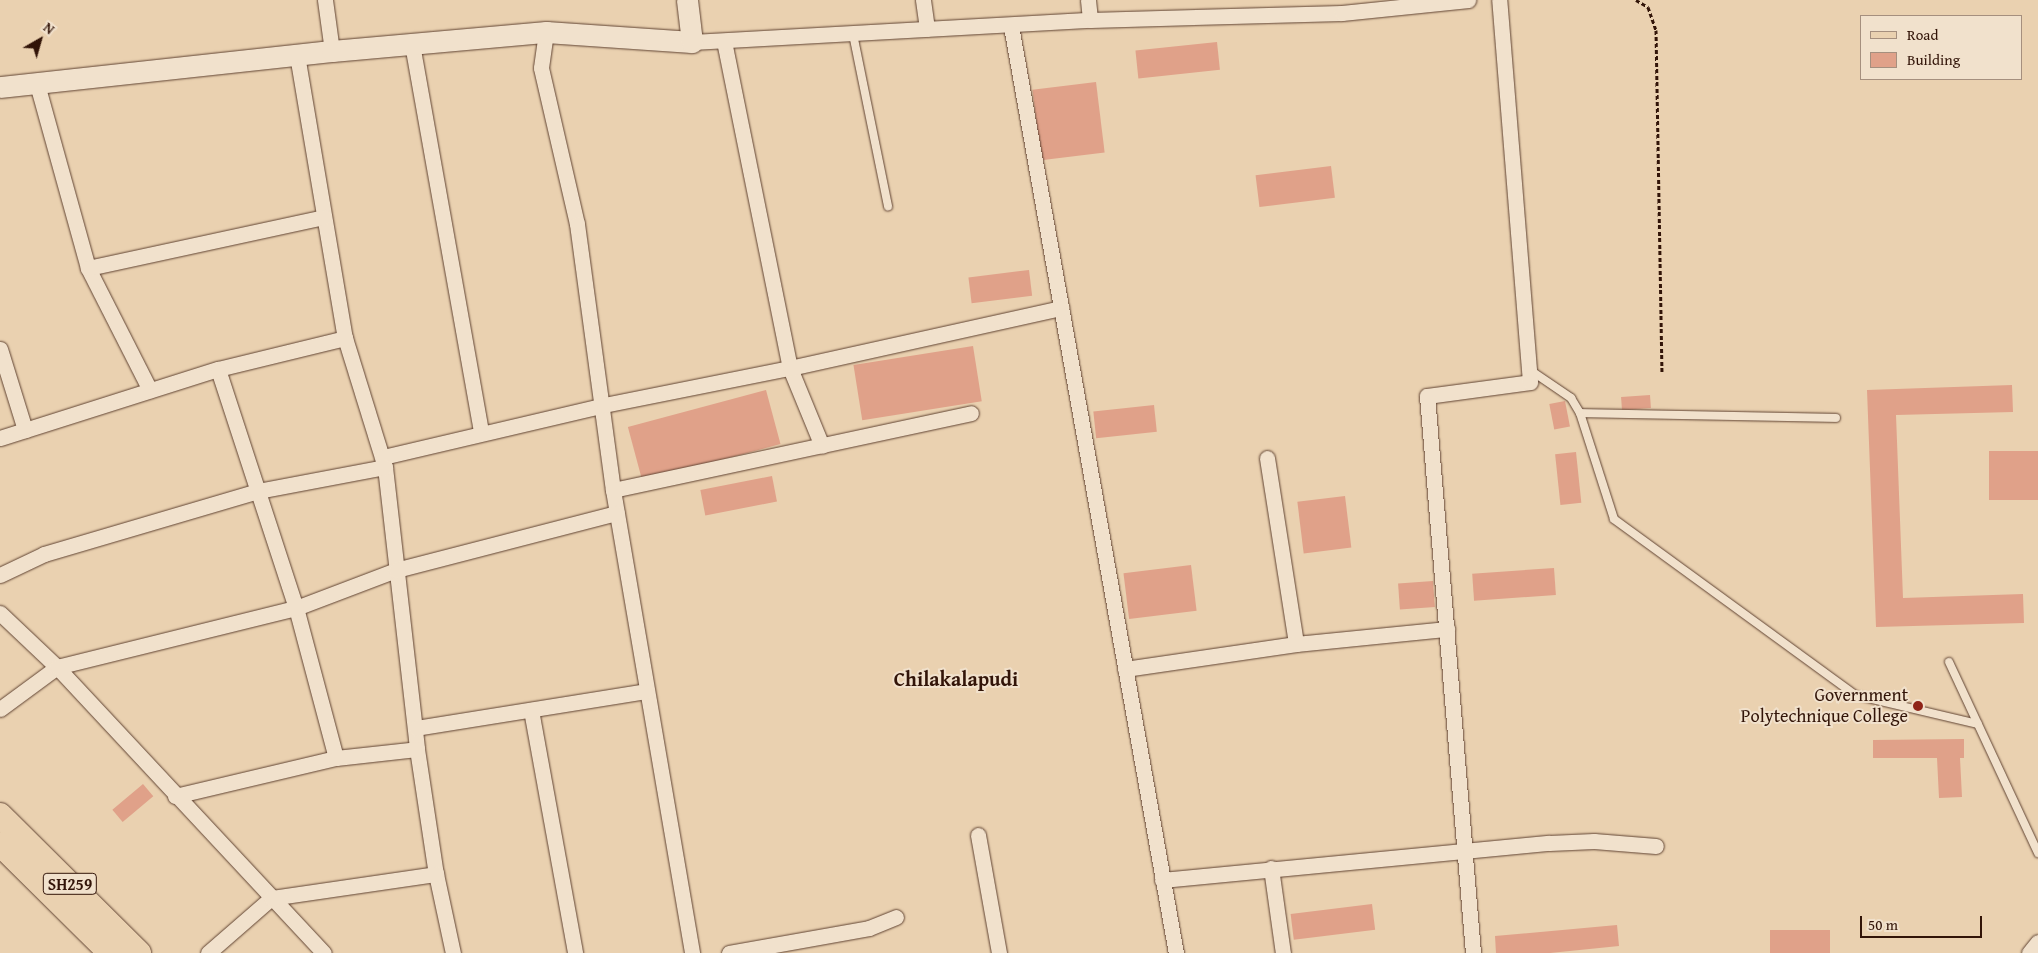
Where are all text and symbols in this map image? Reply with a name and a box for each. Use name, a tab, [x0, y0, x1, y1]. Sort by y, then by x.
north arrow	[15, 15, 65, 65]
legend	[1860, 15, 2023, 80]
text: N	[39, 17, 59, 39]
text: Road	[1907, 24, 1938, 45]
text: Building	[1907, 49, 1960, 70]
district label: Chilakalapudi	[894, 666, 1018, 690]
place label: Government Polytechnique College	[1741, 685, 1908, 728]
marker: Government Polytechnique College	[1912, 700, 1924, 712]
road number: SH259	[42, 871, 98, 898]
scale bar	[1863, 906, 1986, 938]
text: 50 m	[1868, 914, 1898, 935]

